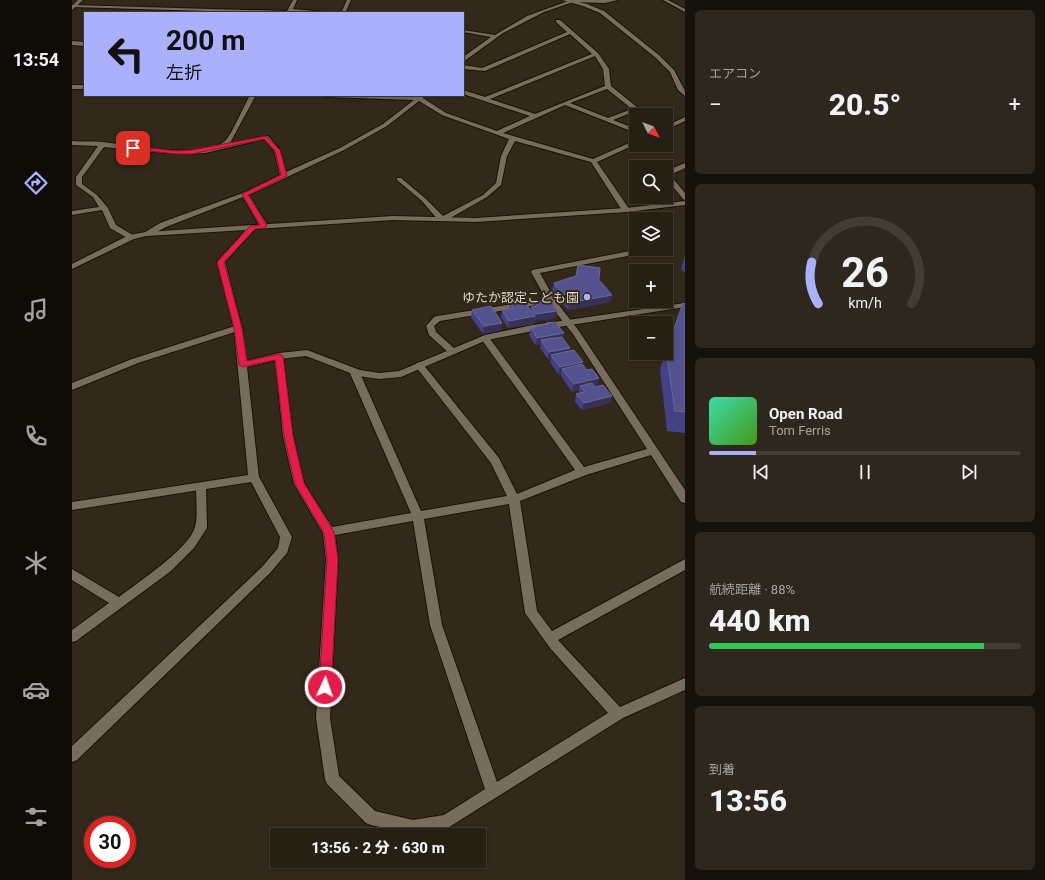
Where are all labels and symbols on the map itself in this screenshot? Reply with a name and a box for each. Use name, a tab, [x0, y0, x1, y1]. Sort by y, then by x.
north arrow	[629, 108, 673, 152]
pin	[116, 131, 150, 165]
place label: ゆたか認定こども園	[462, 290, 579, 305]
marker: ゆたか認定こども園	[582, 292, 592, 302]
position arrow	[304, 666, 346, 708]
speed limit sign: 30	[84, 816, 136, 868]

